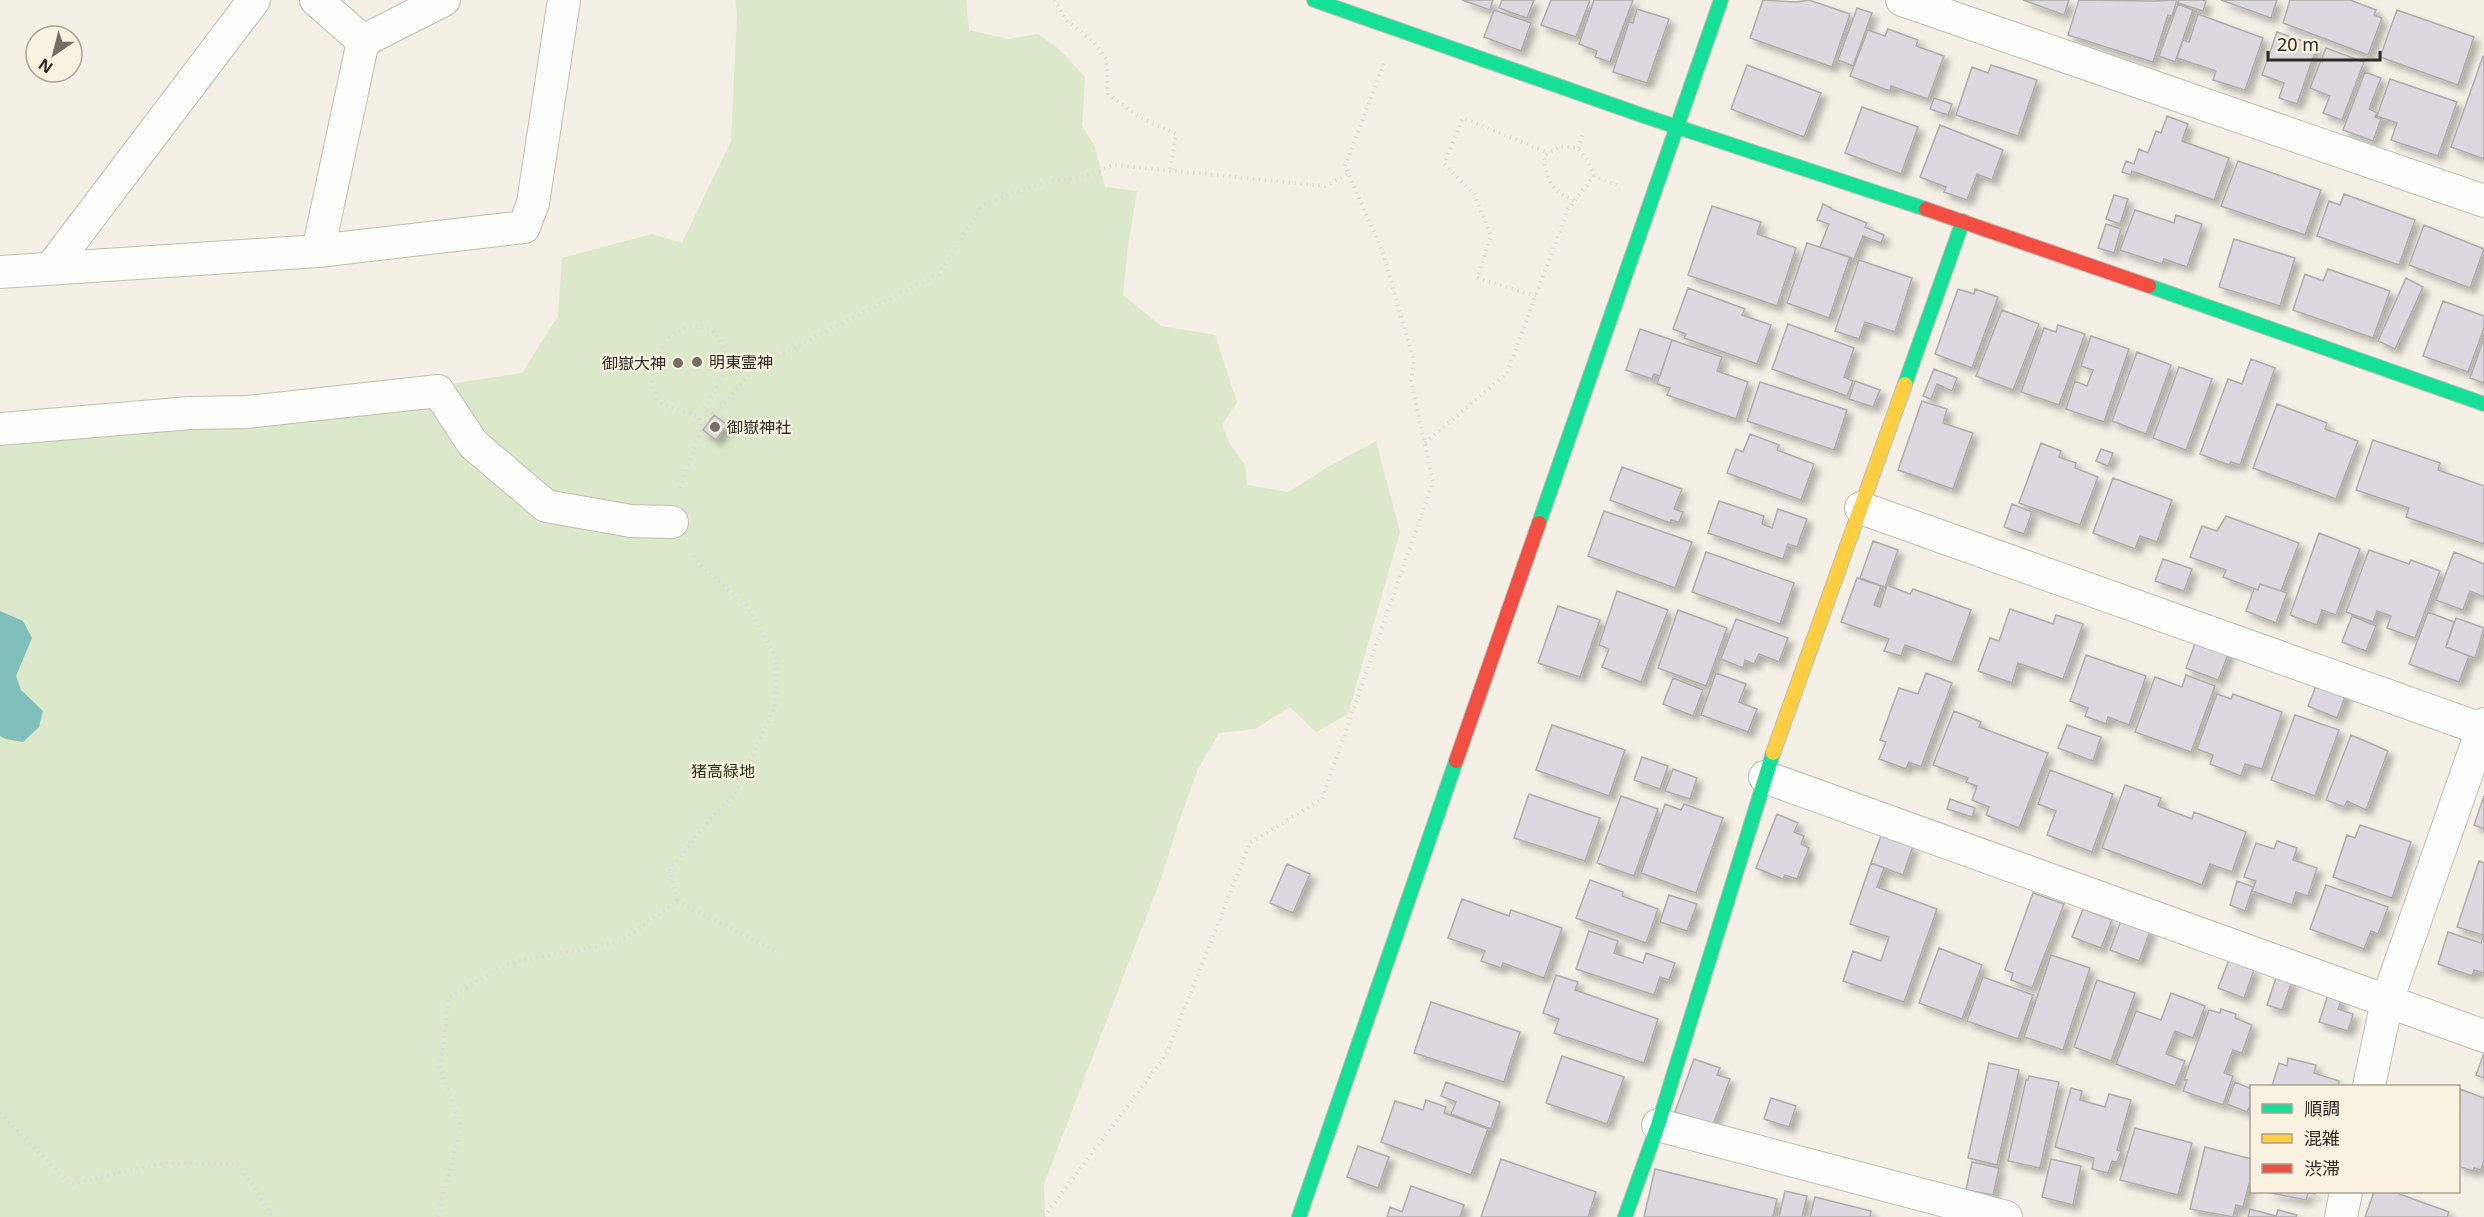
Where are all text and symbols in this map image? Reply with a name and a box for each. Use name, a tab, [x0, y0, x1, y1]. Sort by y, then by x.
north arrow	[24, 24, 84, 84]
scale bar	[2268, 24, 2380, 62]
text: 20 m	[2277, 32, 2319, 56]
text: N	[34, 54, 57, 79]
place label: 明東霊神	[709, 351, 773, 373]
place label: 御嶽大神	[602, 352, 666, 374]
marker: 明東霊神	[690, 355, 704, 369]
marker: 御嶽大神	[671, 356, 685, 370]
place label: 御嶽神社	[727, 416, 791, 438]
marker: 御嶽神社	[708, 420, 722, 434]
park label: 猪高緑地	[691, 760, 755, 782]
legend	[2250, 1085, 2460, 1193]
text: 順調	[2304, 1096, 2340, 1120]
text: 混雑	[2304, 1126, 2340, 1150]
text: 渋滞	[2304, 1156, 2340, 1180]

